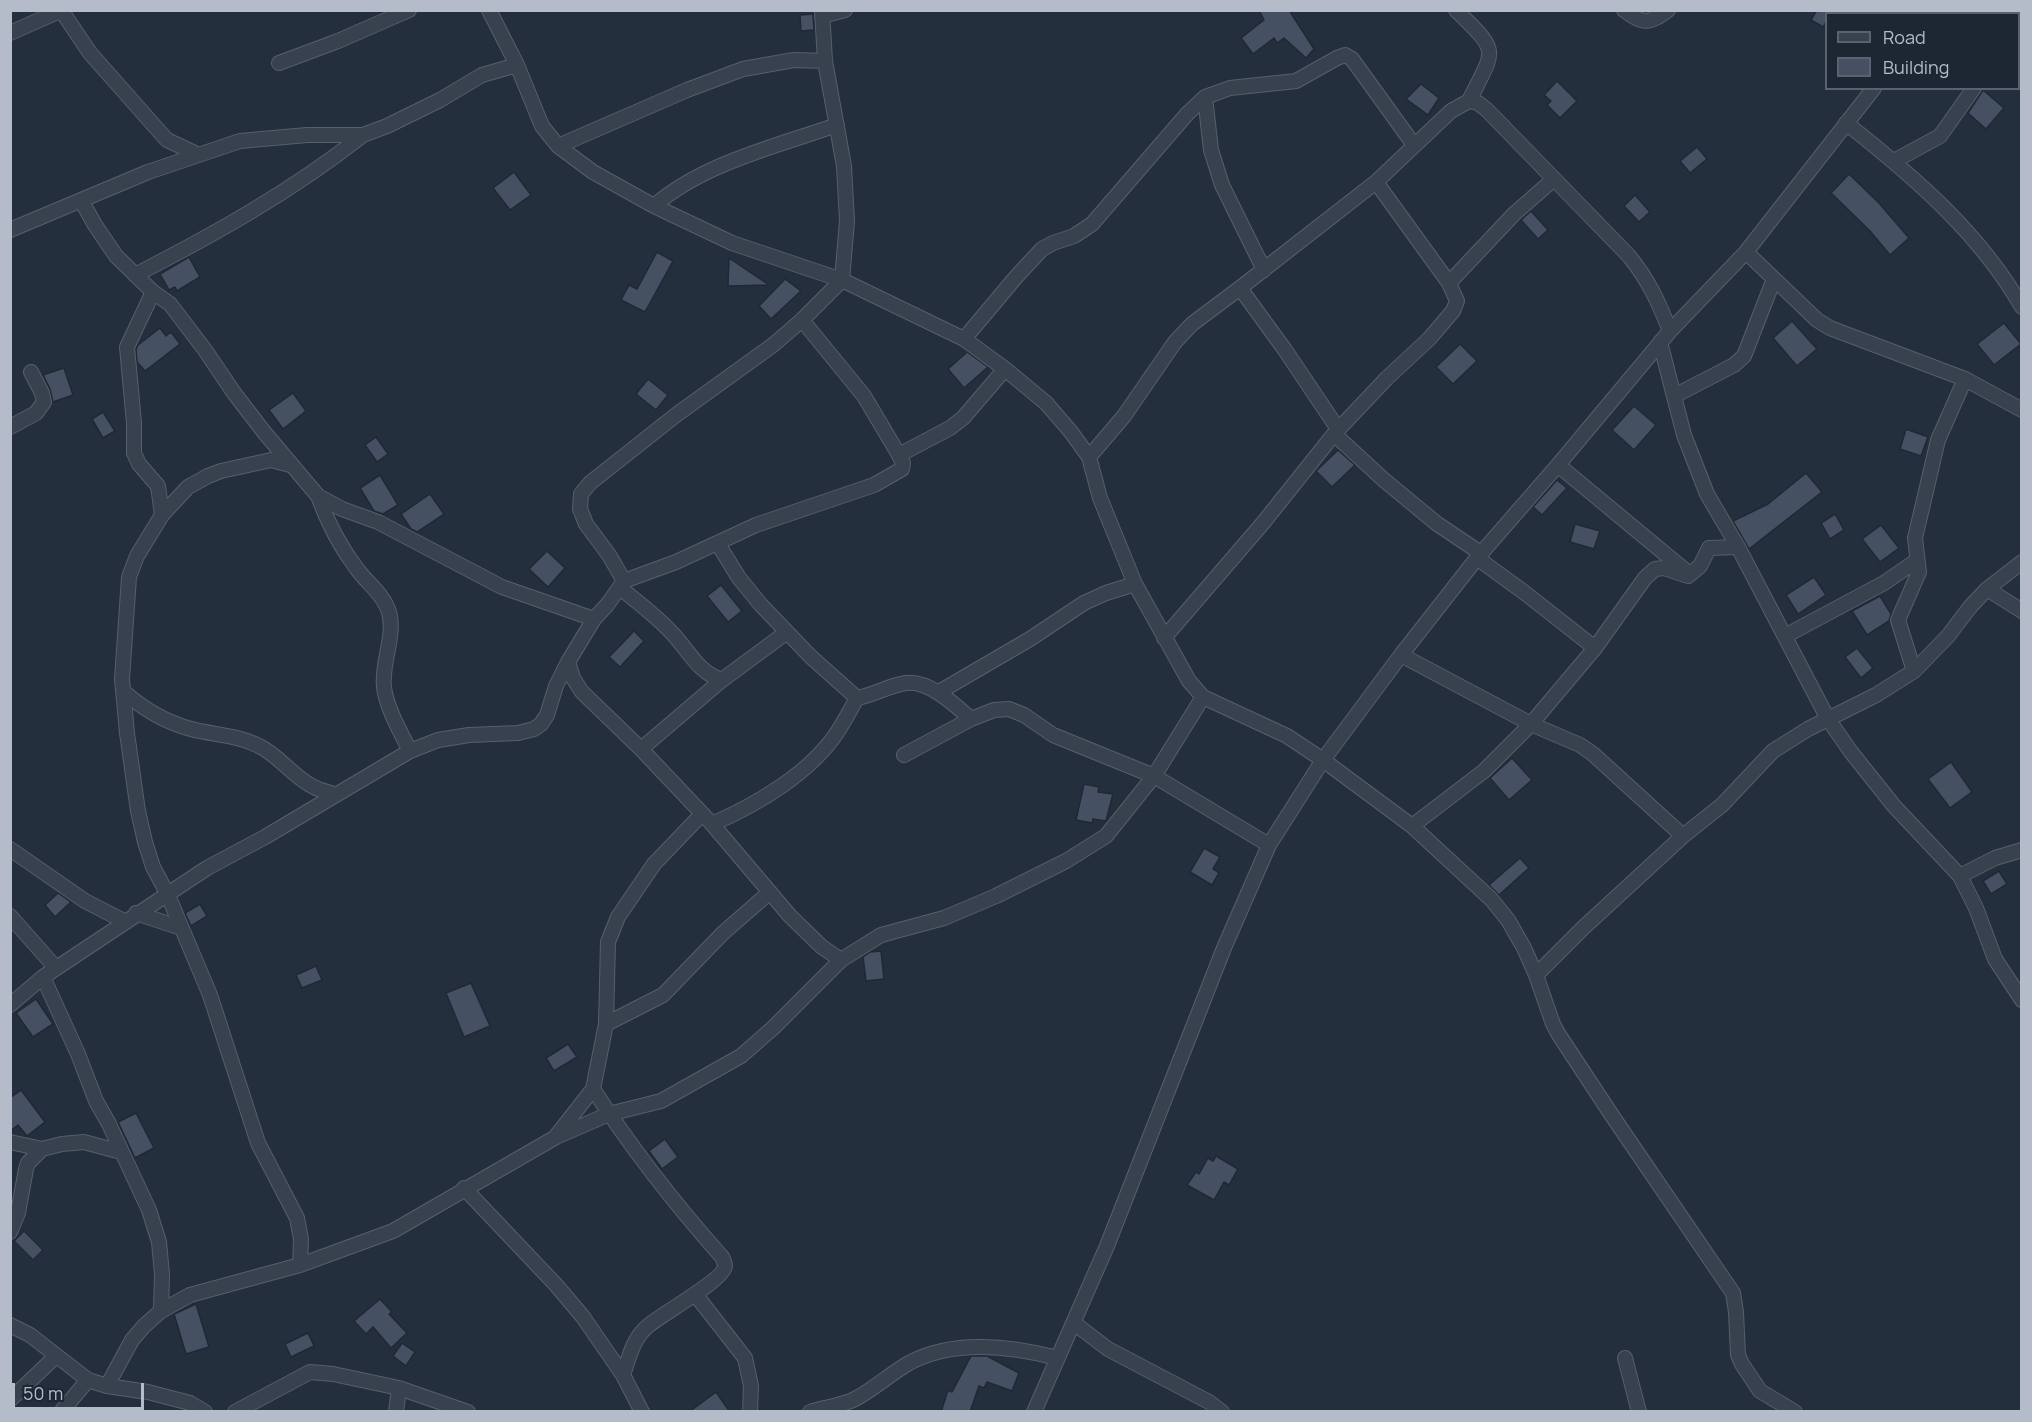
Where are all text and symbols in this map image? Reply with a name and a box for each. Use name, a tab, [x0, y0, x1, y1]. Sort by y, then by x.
legend	[1825, 12, 2020, 90]
text: Road	[1883, 25, 1926, 49]
text: Building	[1883, 55, 1949, 79]
scale bar	[15, 1371, 147, 1409]
text: 50 m	[23, 1381, 63, 1405]

